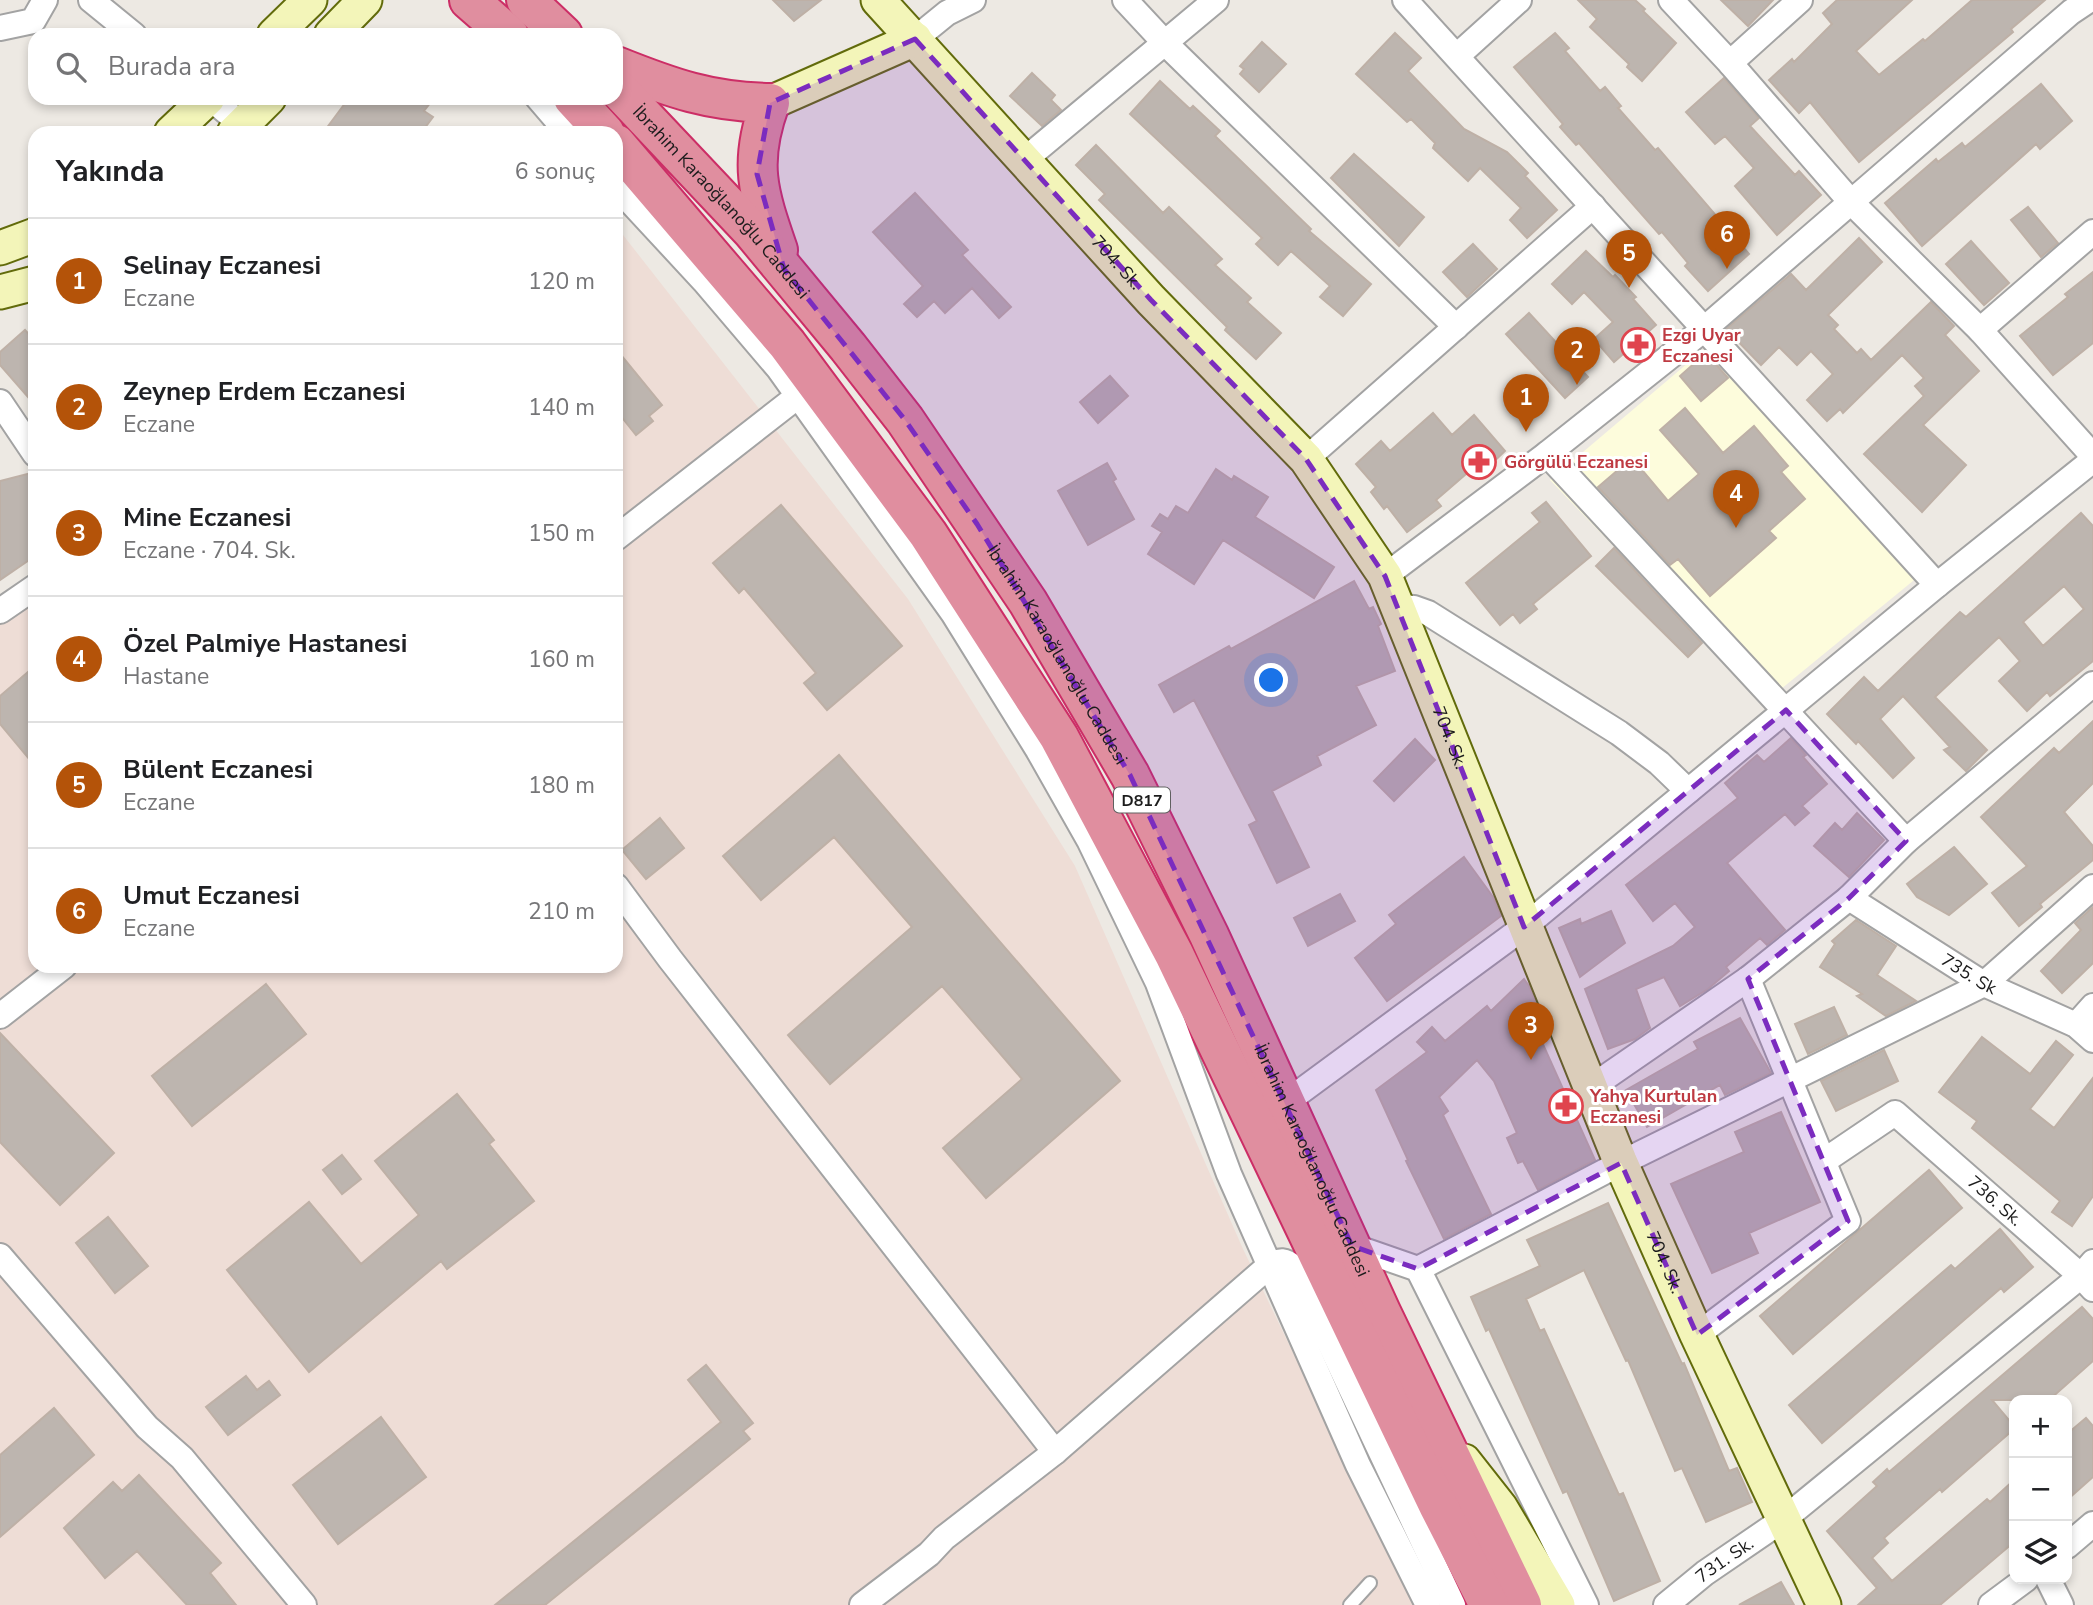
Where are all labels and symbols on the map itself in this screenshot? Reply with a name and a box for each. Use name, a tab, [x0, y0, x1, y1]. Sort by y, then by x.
street label: İbrahim Karaoğlanoğlu Caddesi	[627, 100, 815, 304]
pin: 6	[1704, 211, 1750, 269]
street label: 704. Sk.	[1086, 230, 1148, 295]
pin: 5	[1606, 230, 1652, 288]
place label: Ezgi Uyar Eczanesi	[1662, 323, 1741, 368]
pharmacy icon: Ezgi Uyar Eczanesi	[1619, 326, 1657, 364]
pin: 2	[1554, 327, 1600, 385]
pin: 1	[1503, 374, 1549, 432]
pharmacy icon: Görgülü Eczanesi	[1460, 443, 1498, 481]
place label: Görgülü Eczanesi	[1504, 450, 1648, 474]
pin: 4	[1713, 470, 1759, 528]
street label: İbrahim Karaoğlanoğlu Caddesi	[981, 540, 1133, 769]
your location	[1254, 663, 1288, 697]
street label: 704. Sk.	[1427, 703, 1473, 773]
road number: D817	[1114, 788, 1170, 813]
street label: 735. Sk	[1936, 948, 2001, 1000]
pin: 3	[1508, 1002, 1554, 1060]
street label: İbrahim Karaoğlanoğlu Caddesi	[1248, 1040, 1375, 1281]
place label: Yahya Kurtulan Eczanesi	[1589, 1084, 1717, 1129]
pharmacy icon: Yahya Kurtulan Eczanesi	[1547, 1087, 1585, 1125]
street label: 736. Sk.	[1963, 1170, 2028, 1231]
street label: 704. Sk.	[1641, 1227, 1689, 1297]
street label: 731. Sk.	[1690, 1531, 1758, 1588]

